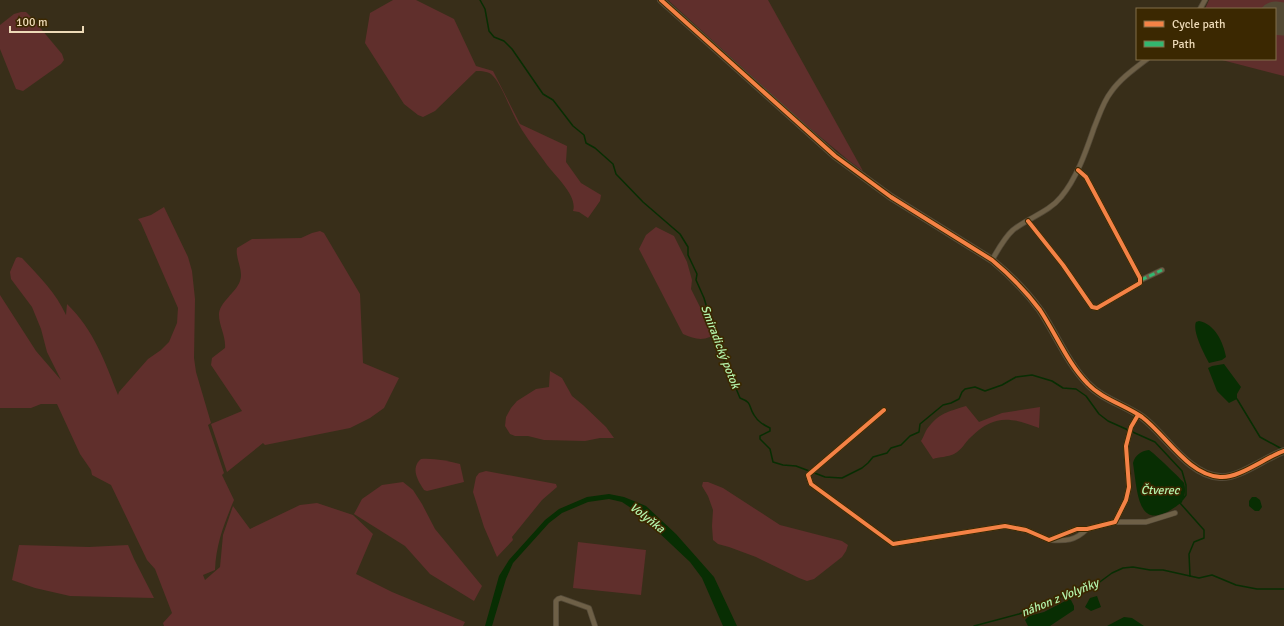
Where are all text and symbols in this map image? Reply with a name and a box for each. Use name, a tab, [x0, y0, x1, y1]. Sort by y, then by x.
scale bar	[10, 8, 83, 34]
legend	[1136, 8, 1276, 60]
text: 100 m	[16, 15, 48, 30]
text: Cycle path	[1172, 17, 1225, 32]
text: Path	[1172, 37, 1195, 52]
water label: Smiradický potok	[697, 303, 743, 392]
water label: Čtverec	[1141, 483, 1181, 498]
water label: Volyňka	[627, 500, 668, 537]
water label: náhon z Volyňky	[1019, 575, 1102, 620]

